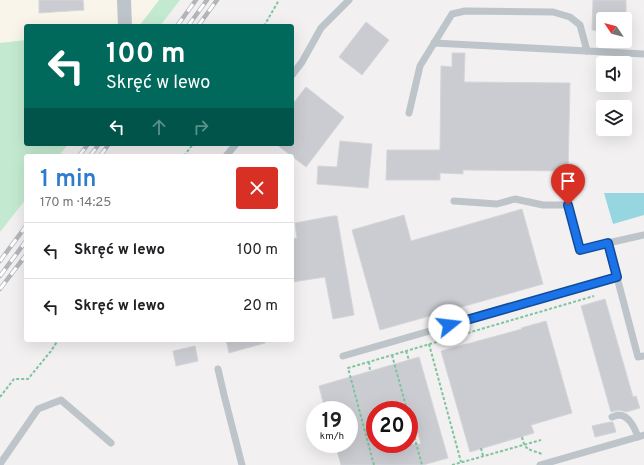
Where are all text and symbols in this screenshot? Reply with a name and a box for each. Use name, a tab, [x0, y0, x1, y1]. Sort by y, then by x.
north arrow	[596, 12, 632, 48]
map controls	[596, 12, 632, 136]
text: 100 m	[106, 37, 186, 73]
icon: left	[40, 40, 92, 92]
button: sound	[596, 56, 632, 92]
text: Skręć w lewo	[106, 72, 210, 95]
button: layers	[596, 100, 632, 136]
icon: left	[106, 116, 128, 138]
icon: ahead	[148, 116, 170, 138]
icon: right	[190, 116, 212, 138]
pin	[551, 164, 585, 205]
text: 1 min	[40, 165, 97, 195]
button: close	[236, 167, 278, 209]
icon: arrive	[557, 170, 579, 192]
text: 170 m · 14:25	[40, 195, 111, 211]
icon: left	[40, 240, 62, 262]
text: Skręć w lewo	[74, 241, 165, 260]
text: 100 m	[237, 241, 278, 260]
icon: left	[40, 296, 62, 318]
text: Skręć w lewo	[74, 297, 165, 316]
text: 20 m	[243, 297, 278, 316]
position arrow	[428, 304, 470, 346]
speed limit sign: 20	[366, 401, 418, 453]
text: 19	[322, 409, 342, 435]
text: km/h	[320, 430, 344, 443]

